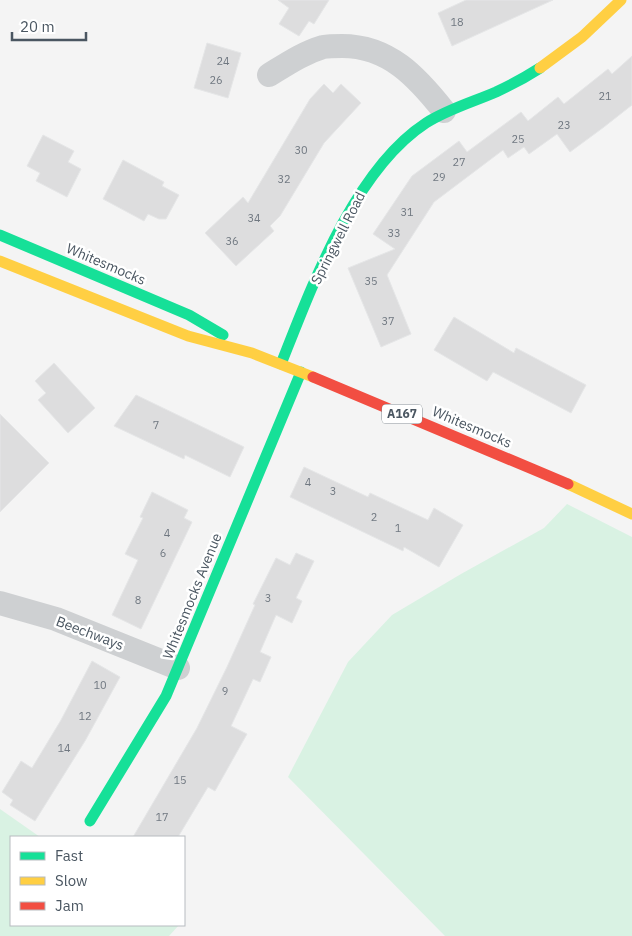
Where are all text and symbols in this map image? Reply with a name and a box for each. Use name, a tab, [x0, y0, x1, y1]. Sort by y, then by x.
scale bar	[12, 10, 86, 42]
house number: 18	[450, 15, 464, 29]
text: 20 m	[20, 17, 55, 36]
house number: 24	[216, 54, 230, 68]
house number: 26	[209, 73, 223, 87]
house number: 21	[598, 89, 612, 103]
house number: 23	[557, 118, 571, 132]
house number: 25	[511, 132, 525, 146]
house number: 30	[294, 143, 308, 157]
house number: 27	[452, 155, 466, 169]
house number: 29	[432, 170, 446, 184]
house number: 32	[277, 172, 291, 186]
street label: Springwell Road	[307, 189, 369, 287]
house number: 31	[400, 205, 414, 219]
house number: 34	[247, 211, 261, 225]
house number: 33	[387, 226, 401, 240]
house number: 36	[225, 234, 239, 248]
street label: Whitesmocks	[64, 239, 149, 289]
house number: 35	[364, 274, 378, 288]
house number: 37	[381, 314, 395, 328]
street label: Whitesmocks	[430, 402, 515, 452]
road number: A167	[382, 404, 422, 424]
house number: 7	[153, 418, 159, 432]
house number: 4	[305, 475, 312, 489]
house number: 3	[330, 484, 336, 498]
house number: 2	[371, 510, 377, 524]
house number: 1	[395, 521, 402, 535]
house number: 4	[164, 526, 171, 540]
street label: Whitesmocks Avenue	[158, 530, 226, 662]
house number: 6	[160, 546, 166, 560]
house number: 3	[265, 591, 271, 605]
house number: 8	[135, 593, 141, 607]
street label: Beechways	[54, 612, 127, 654]
house number: 10	[93, 678, 107, 692]
house number: 9	[222, 684, 228, 698]
house number: 12	[78, 709, 92, 723]
house number: 14	[57, 741, 71, 755]
house number: 15	[173, 773, 187, 787]
house number: 17	[155, 810, 169, 824]
legend	[10, 836, 185, 926]
text: Fast	[55, 846, 83, 865]
text: Slow	[55, 871, 88, 890]
text: Jam	[55, 896, 84, 915]

